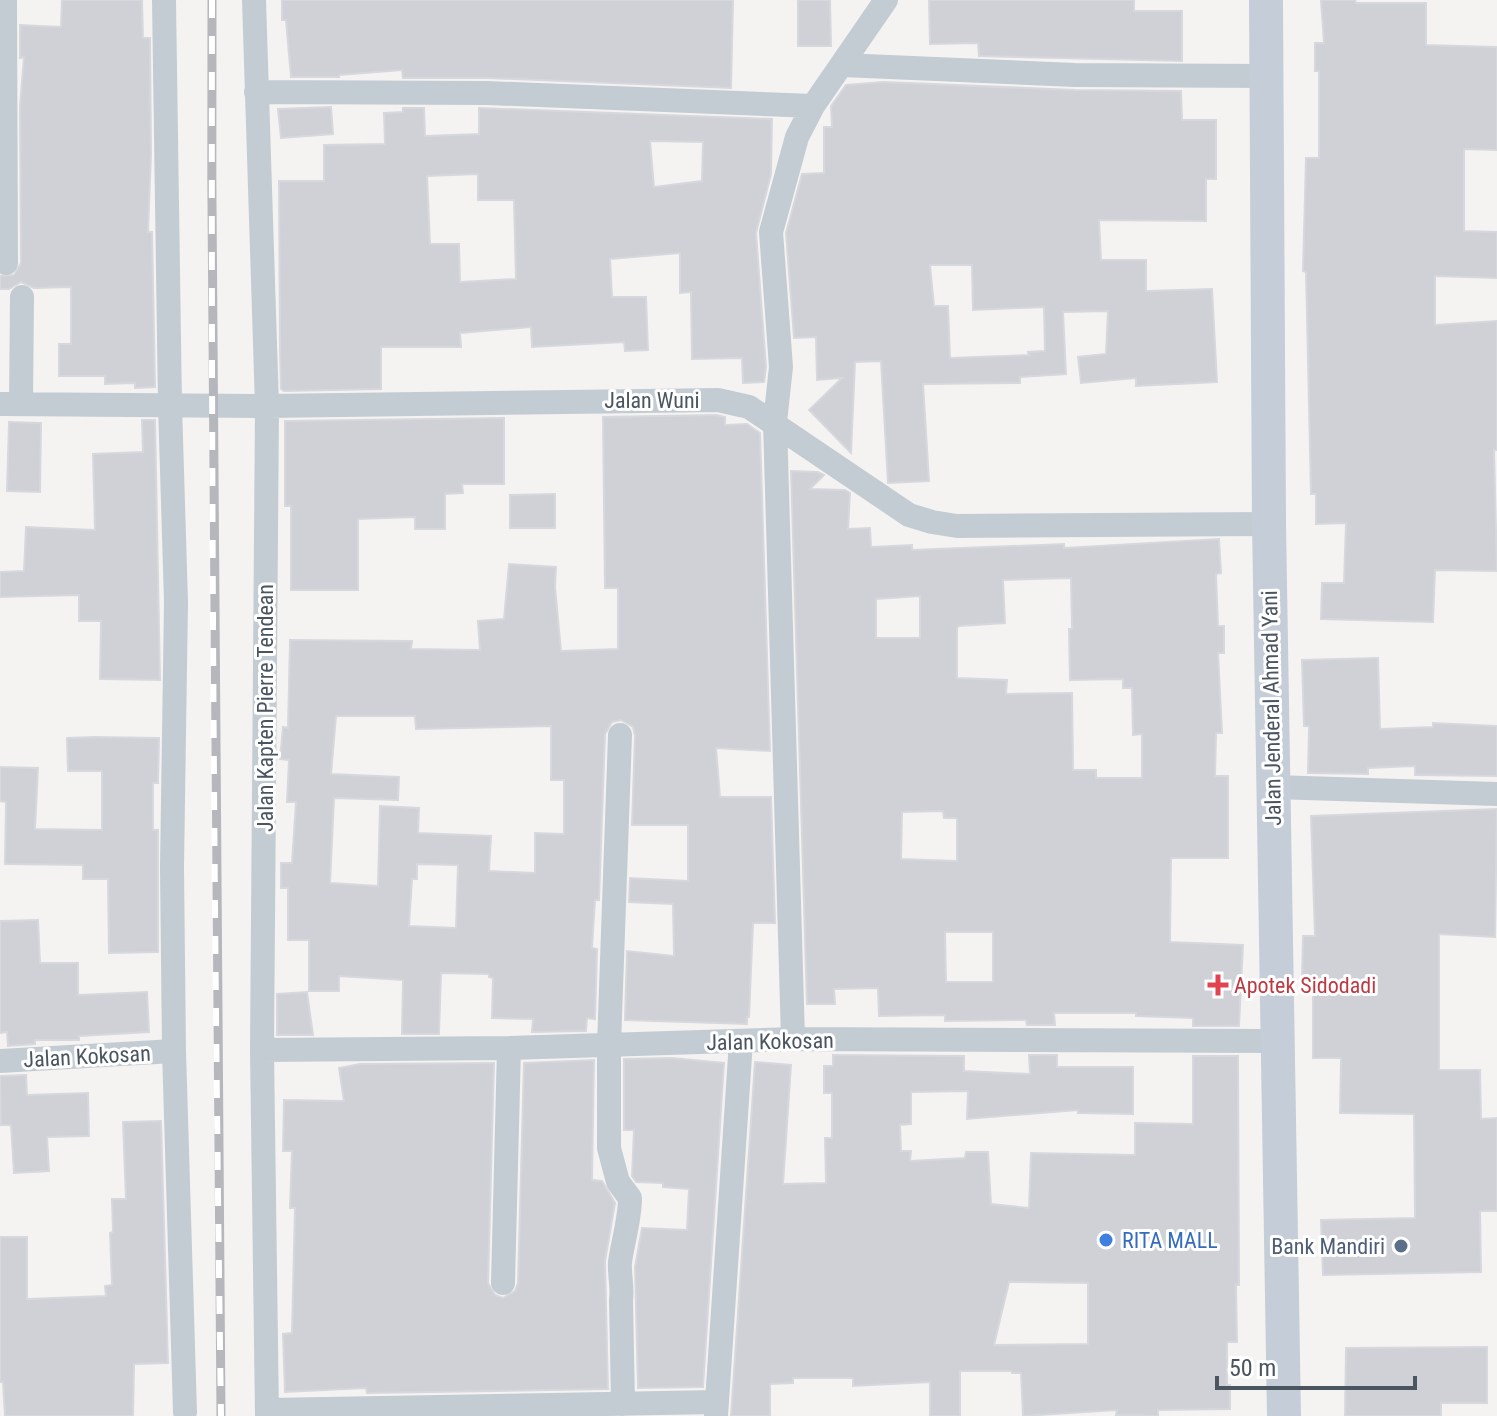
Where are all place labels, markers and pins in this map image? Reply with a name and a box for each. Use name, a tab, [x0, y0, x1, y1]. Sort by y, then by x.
place label: Apotek Sidodadi	[1234, 973, 1376, 998]
marker: Apotek Sidodadi	[1209, 976, 1227, 994]
place label: RITA MALL	[1122, 1228, 1218, 1253]
marker: RITA MALL	[1097, 1231, 1115, 1249]
place label: Bank Mandiri	[1271, 1234, 1385, 1259]
marker: Bank Mandiri	[1392, 1237, 1410, 1255]

